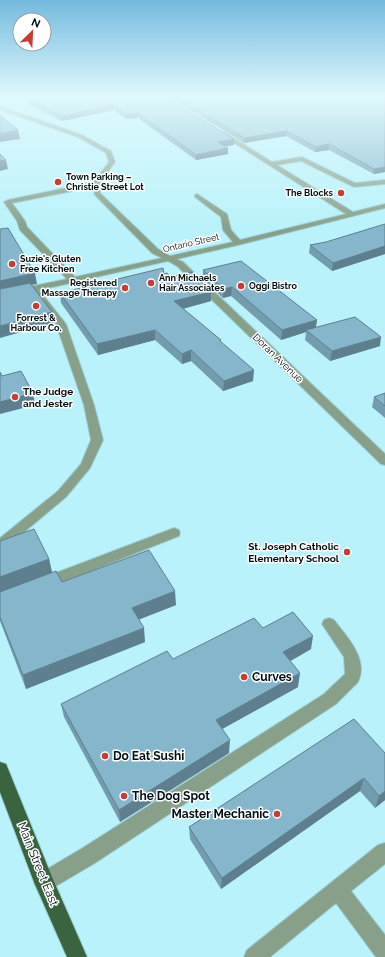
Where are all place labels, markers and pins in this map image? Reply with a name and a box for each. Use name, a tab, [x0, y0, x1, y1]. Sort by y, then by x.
place label: Town Parking – Christie Street Lot	[66, 172, 144, 192]
marker: Town Parking – Christie Street Lot	[53, 177, 63, 187]
place label: The Blocks	[285, 188, 334, 198]
marker: The Blocks	[336, 188, 346, 198]
place label: Suzie's Gluten Free Kitchen	[20, 254, 81, 274]
marker: Suzie's Gluten Free Kitchen	[7, 259, 17, 269]
place label: Ann Michaels Hair Associates	[159, 273, 225, 293]
place label: Registered Massage Therapy	[42, 278, 117, 298]
marker: Ann Michaels Hair Associates	[146, 278, 156, 288]
marker: Oggi Bistro	[236, 281, 246, 291]
place label: Oggi Bistro	[249, 281, 297, 291]
marker: Registered Massage Therapy	[120, 283, 130, 293]
marker: Forrest & Harbour Co.	[31, 301, 41, 311]
place label: Forrest & Harbour Co.	[10, 313, 62, 333]
place label: The Judge and Jester	[23, 386, 73, 409]
marker: The Judge and Jester	[10, 392, 20, 402]
place label: St. Joseph Catholic Elementary School	[248, 541, 340, 564]
marker: St. Joseph Catholic Elementary School	[342, 547, 352, 557]
place label: Curves	[252, 670, 292, 684]
marker: Curves	[239, 672, 249, 682]
place label: Do Eat Sushi	[113, 749, 184, 763]
marker: Do Eat Sushi	[100, 751, 110, 761]
place label: The Dog Spot	[132, 789, 210, 803]
marker: The Dog Spot	[119, 791, 129, 801]
place label: Master Mechanic	[171, 807, 269, 821]
marker: Master Mechanic	[272, 809, 282, 819]

